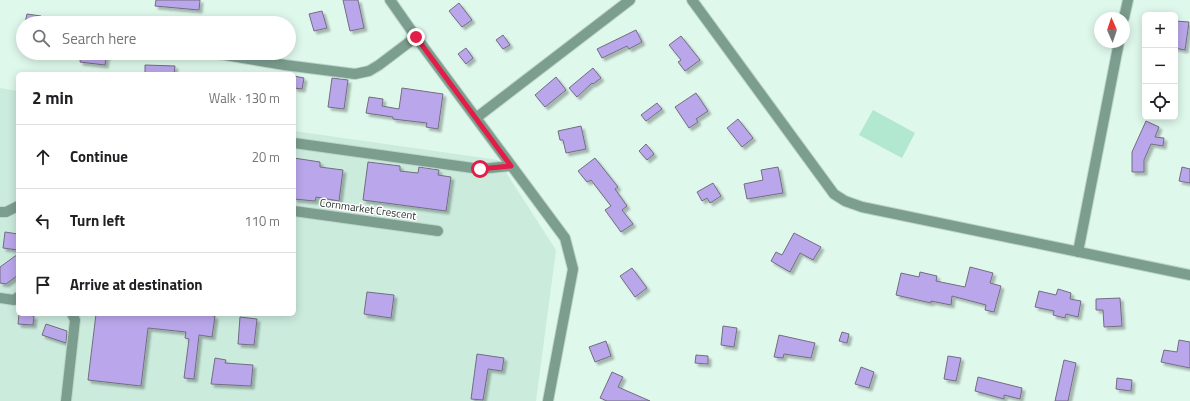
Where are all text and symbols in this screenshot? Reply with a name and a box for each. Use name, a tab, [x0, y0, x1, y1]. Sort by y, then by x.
north arrow	[1094, 12, 1130, 48]
map controls	[1142, 12, 1178, 120]
button: +	[1142, 12, 1178, 48]
search box	[16, 16, 296, 60]
icon: search	[30, 27, 52, 49]
text: Search here	[62, 27, 136, 50]
route end	[407, 28, 425, 46]
button: −	[1142, 48, 1178, 84]
button: locate	[1142, 84, 1178, 120]
text: 2 min	[32, 85, 73, 111]
text: Walk · 130 m	[209, 88, 280, 108]
text: Continue	[70, 145, 128, 168]
icon: ahead	[32, 146, 54, 168]
text: 20 m	[252, 147, 280, 167]
route start	[471, 160, 489, 178]
street label: Cornmarket Crescent	[319, 194, 417, 224]
text: Turn left	[70, 209, 125, 232]
icon: left	[32, 210, 54, 232]
text: 110 m	[244, 211, 280, 231]
text: Arrive at destination	[70, 273, 203, 296]
icon: arrive	[32, 274, 54, 296]

